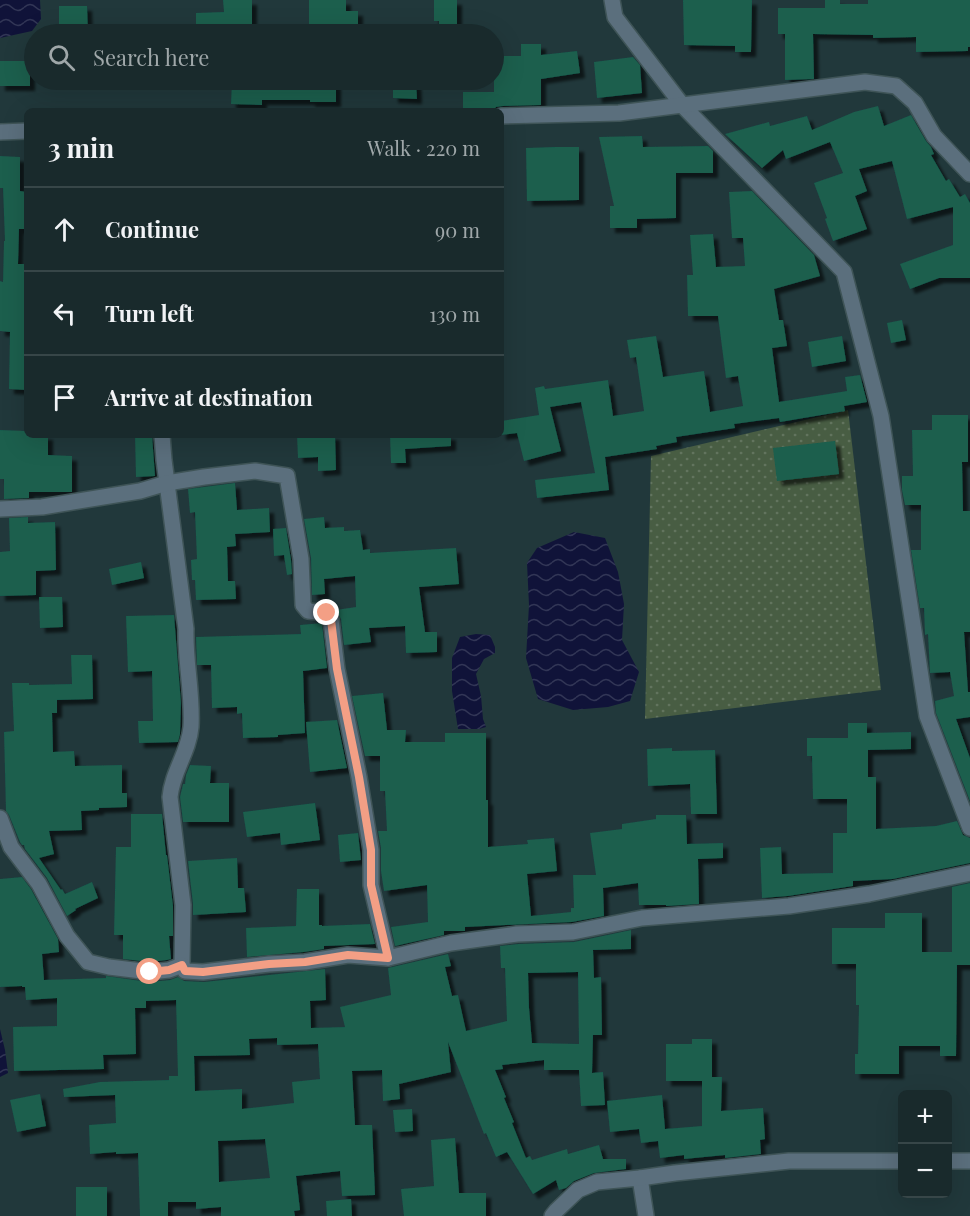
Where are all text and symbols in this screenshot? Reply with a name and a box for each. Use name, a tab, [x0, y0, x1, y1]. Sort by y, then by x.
search box	[24, 24, 504, 90]
icon: search	[45, 41, 78, 74]
text: Search here	[93, 42, 209, 72]
text: 3 min	[48, 130, 114, 165]
text: Walk · 220 m	[367, 134, 480, 161]
icon: ahead	[48, 213, 81, 246]
text: Continue	[105, 214, 199, 244]
text: 90 m	[435, 216, 480, 243]
icon: left	[48, 297, 81, 330]
text: Turn left	[105, 298, 194, 328]
text: 130 m	[429, 300, 480, 327]
icon: arrive	[48, 381, 81, 414]
text: Arrive at destination	[105, 382, 313, 412]
route end	[313, 599, 339, 625]
route start	[136, 958, 162, 984]
map controls	[898, 1090, 952, 1198]
button: +	[898, 1090, 952, 1144]
button: −	[898, 1144, 952, 1198]

